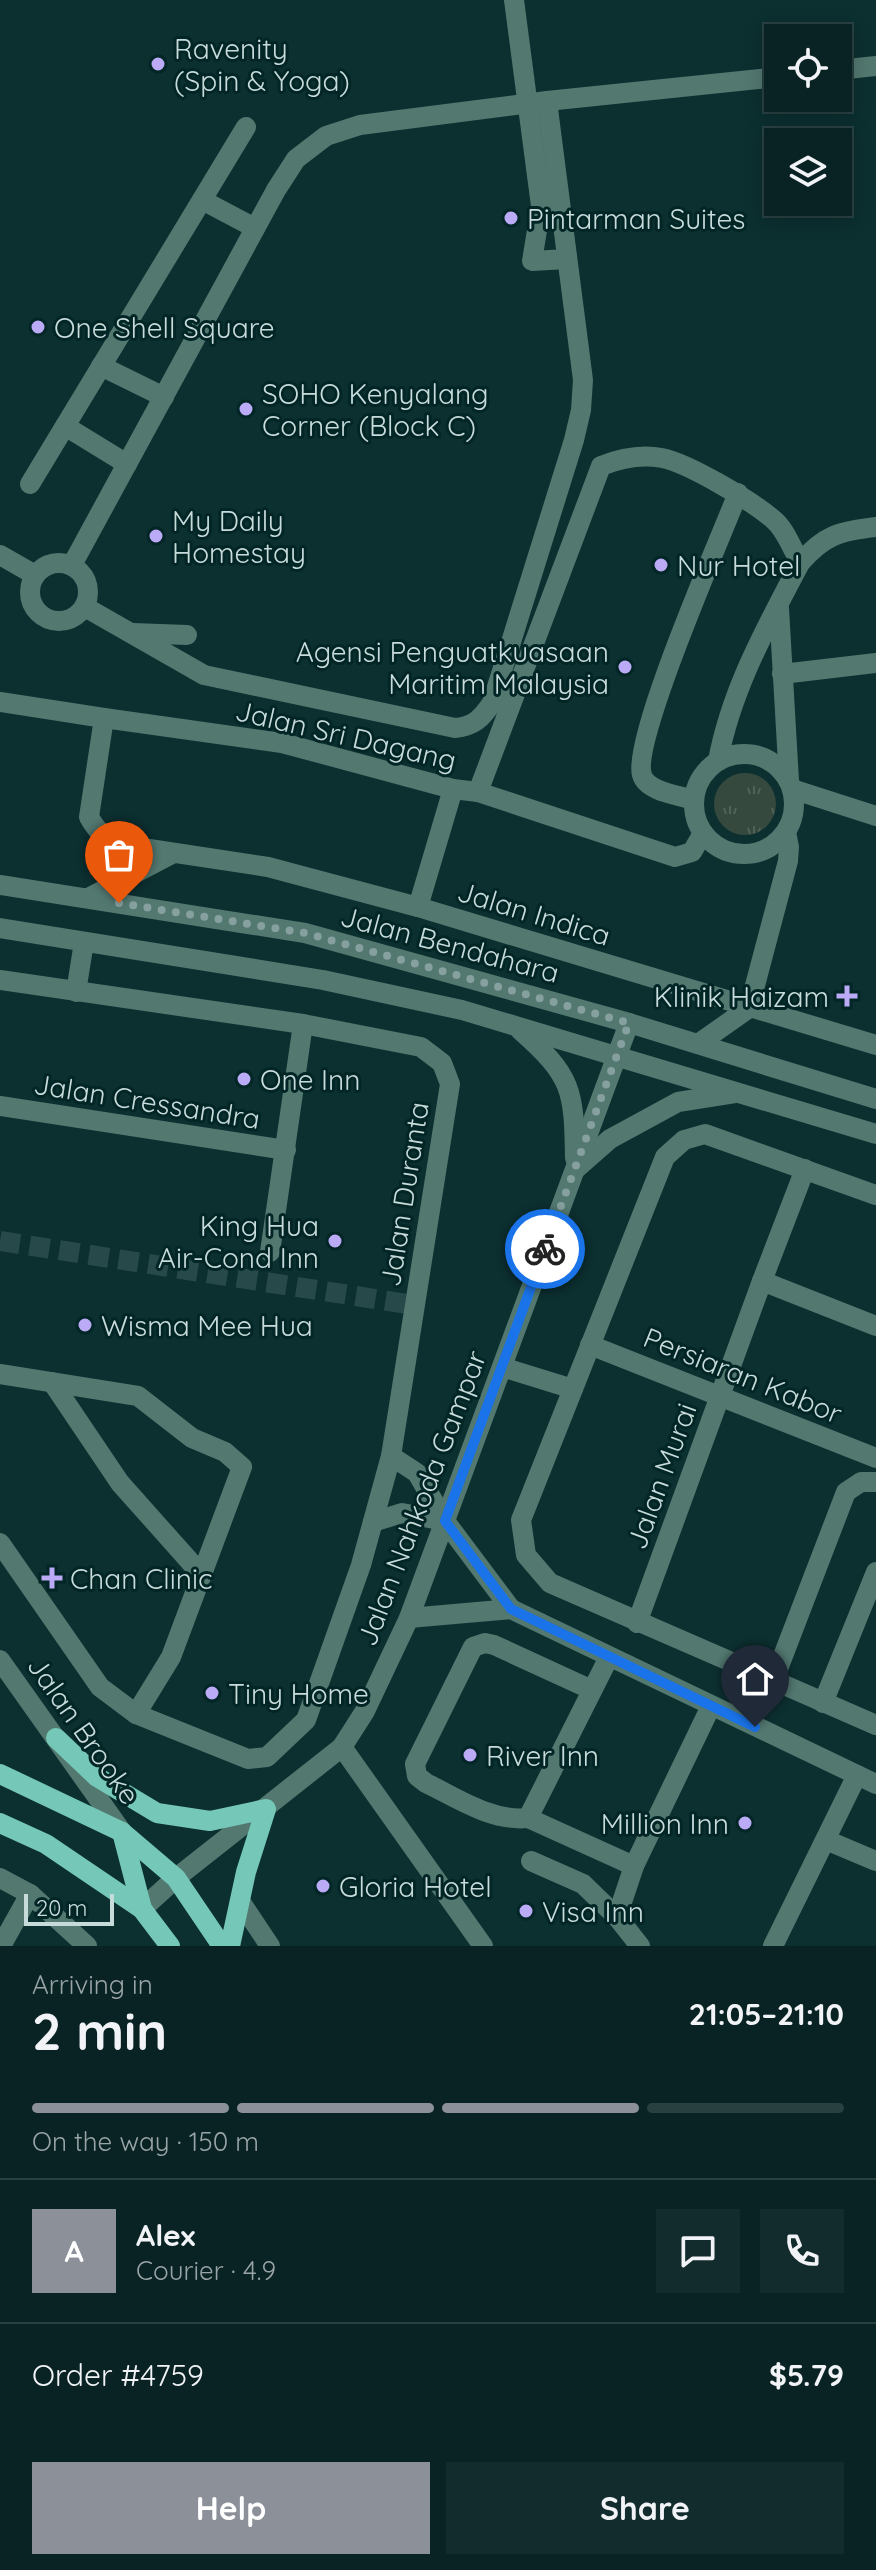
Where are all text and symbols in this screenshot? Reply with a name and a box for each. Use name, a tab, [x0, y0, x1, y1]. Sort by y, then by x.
map controls	[764, 24, 852, 216]
button: locate	[764, 24, 852, 112]
place label: Ravenity (Spin & Yoga)	[174, 31, 350, 98]
marker: Ravenity (Spin & Yoga)	[149, 55, 167, 73]
button: layers	[764, 128, 852, 216]
place label: Pintarman Suites	[527, 201, 745, 236]
marker: Pintarman Suites	[502, 209, 520, 227]
place label: One Shell Square	[54, 310, 275, 345]
marker: One Shell Square	[29, 318, 47, 336]
place label: SOHO Kenyalang Corner (Block C)	[262, 376, 489, 443]
marker: SOHO Kenyalang Corner (Block C)	[237, 400, 255, 418]
place label: My Daily Homestay	[172, 503, 306, 570]
marker: My Daily Homestay	[147, 527, 165, 545]
place label: Nur Hotel	[677, 548, 800, 583]
marker: Nur Hotel	[652, 556, 670, 574]
place label: Agensi Penguatkuasaan Maritim Malaysia	[296, 634, 609, 701]
marker: Agensi Penguatkuasaan Maritim Malaysia	[616, 658, 634, 676]
street label: Jalan Sri Dagang	[232, 693, 460, 777]
pin	[85, 821, 153, 903]
icon: bag	[97, 833, 141, 877]
street label: Jalan Indica	[453, 873, 615, 953]
street label: Jalan Bendahara	[337, 898, 563, 990]
place label: Klinik Haizam	[654, 979, 829, 1014]
marker: Klinik Haizam	[836, 985, 858, 1007]
place label: One Inn	[260, 1062, 360, 1097]
street label: Jalan Cressandra	[31, 1066, 263, 1136]
marker: One Inn	[235, 1070, 253, 1088]
street label: Jalan Duranta	[372, 1099, 436, 1289]
place label: King Hua Air-Cond Inn	[158, 1208, 319, 1275]
courier	[505, 1209, 585, 1289]
icon: bike	[523, 1227, 567, 1271]
marker: King Hua Air-Cond Inn	[326, 1232, 344, 1250]
place label: Wisma Mee Hua	[101, 1308, 313, 1343]
marker: Wisma Mee Hua	[76, 1316, 94, 1334]
street label: Persiaran Kabor	[639, 1319, 848, 1431]
street label: Jalan Nahkoda Gampar	[349, 1345, 494, 1651]
street label: Jalan Murai	[618, 1398, 704, 1554]
place label: Chan Clinic	[70, 1561, 212, 1596]
marker: Chan Clinic	[41, 1567, 63, 1589]
pin	[721, 1645, 789, 1727]
street label: Jalan Brooke	[20, 1649, 148, 1811]
icon: home	[733, 1657, 777, 1701]
place label: Tiny Home	[228, 1676, 369, 1711]
marker: Tiny Home	[203, 1684, 221, 1702]
place label: River Inn	[486, 1738, 599, 1773]
marker: River Inn	[461, 1746, 479, 1764]
place label: Million Inn	[601, 1806, 729, 1841]
marker: Million Inn	[736, 1814, 754, 1832]
place label: Gloria Hotel	[339, 1869, 492, 1904]
marker: Gloria Hotel	[314, 1877, 332, 1895]
scale bar	[24, 1890, 114, 1926]
text: 20 m	[36, 1894, 87, 1922]
place label: Visa Inn	[542, 1894, 644, 1929]
marker: Visa Inn	[517, 1902, 535, 1920]
text: Arriving in	[32, 1968, 153, 2001]
text: 21:05–21:10	[689, 1995, 844, 2033]
text: 2 min	[32, 1998, 167, 2063]
text: On the way · 150 m	[32, 2125, 259, 2158]
button: chat	[656, 2209, 740, 2293]
button: phone	[760, 2209, 844, 2293]
text: Alex	[136, 2216, 195, 2254]
text: A	[64, 2232, 84, 2270]
text: Courier · 4.9	[136, 2254, 276, 2287]
text: Order #4759	[32, 2356, 204, 2394]
text: $5.79	[769, 2356, 844, 2394]
button: Help	[32, 2462, 430, 2554]
button: Share	[446, 2462, 844, 2554]

